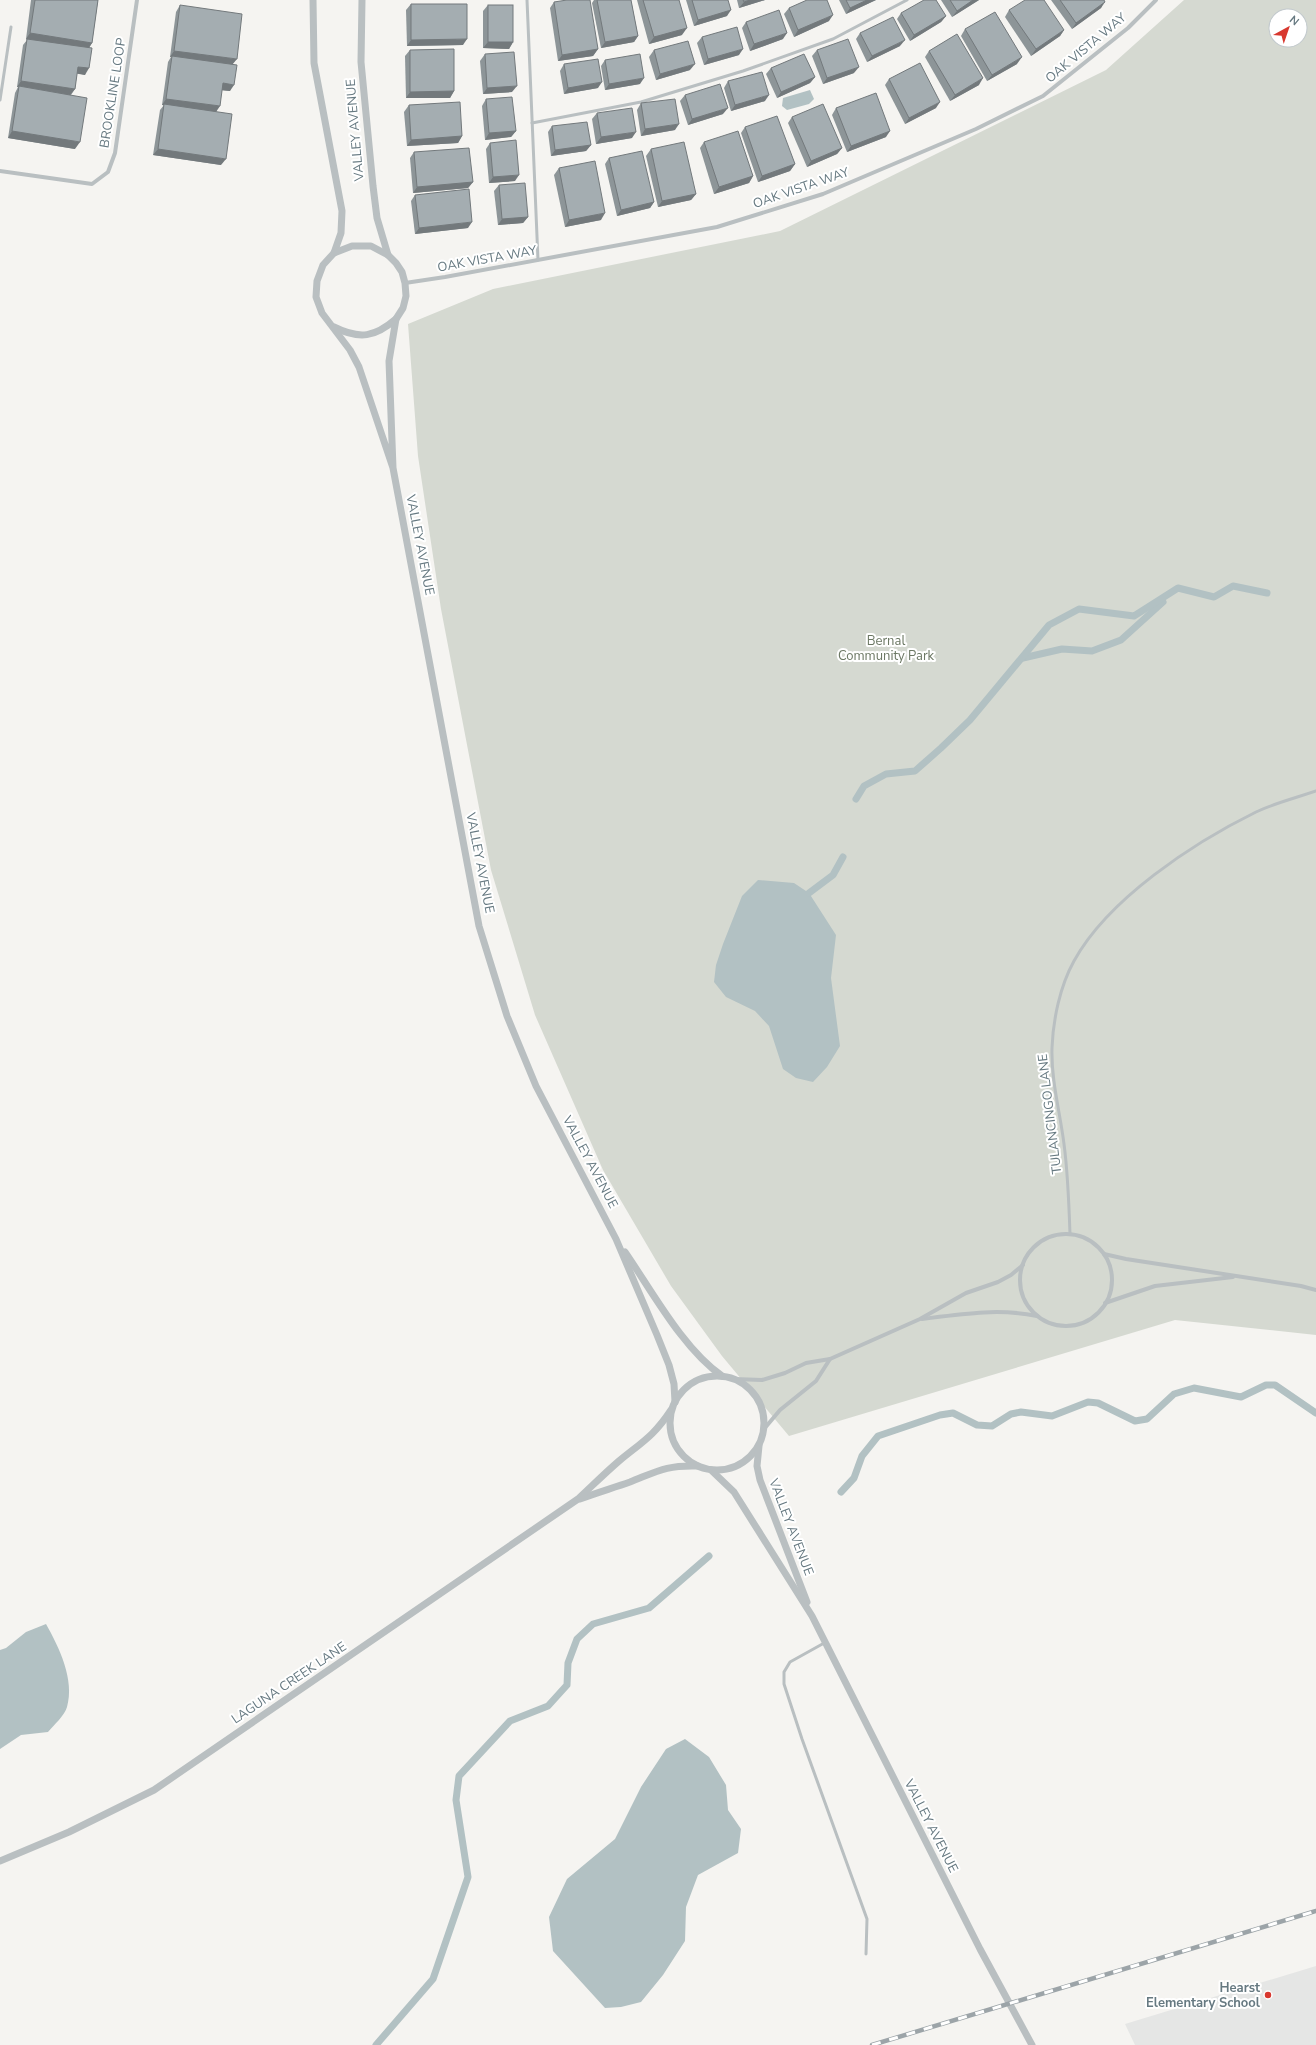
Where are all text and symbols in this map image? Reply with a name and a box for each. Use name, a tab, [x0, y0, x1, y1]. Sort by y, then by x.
north arrow	[1268, 8, 1308, 48]
street label: OAK VISTA WAY	[1042, 9, 1130, 87]
text: N	[1286, 12, 1302, 29]
street label: BROOKLINE LOOP	[95, 37, 131, 149]
street label: VALLEY AVENUE	[342, 78, 369, 183]
street label: OAK VISTA WAY	[751, 163, 852, 213]
street label: OAK VISTA WAY	[436, 241, 538, 277]
street label: VALLEY AVENUE	[401, 492, 439, 597]
park label: Bernal Community Park	[838, 632, 935, 665]
street label: VALLEY AVENUE	[461, 810, 499, 915]
street label: TULANCINGO LANE	[1034, 1053, 1066, 1175]
street label: VALLEY AVENUE	[558, 1112, 622, 1211]
street label: VALLEY AVENUE	[764, 1475, 818, 1578]
street label: LAGUNA CREEK LANE	[228, 1638, 350, 1728]
street label: VALLEY AVENUE	[899, 1775, 962, 1876]
place label: Hearst Elementary School	[1146, 1979, 1261, 2012]
marker: Hearst Elementary School	[1263, 1990, 1273, 2000]

